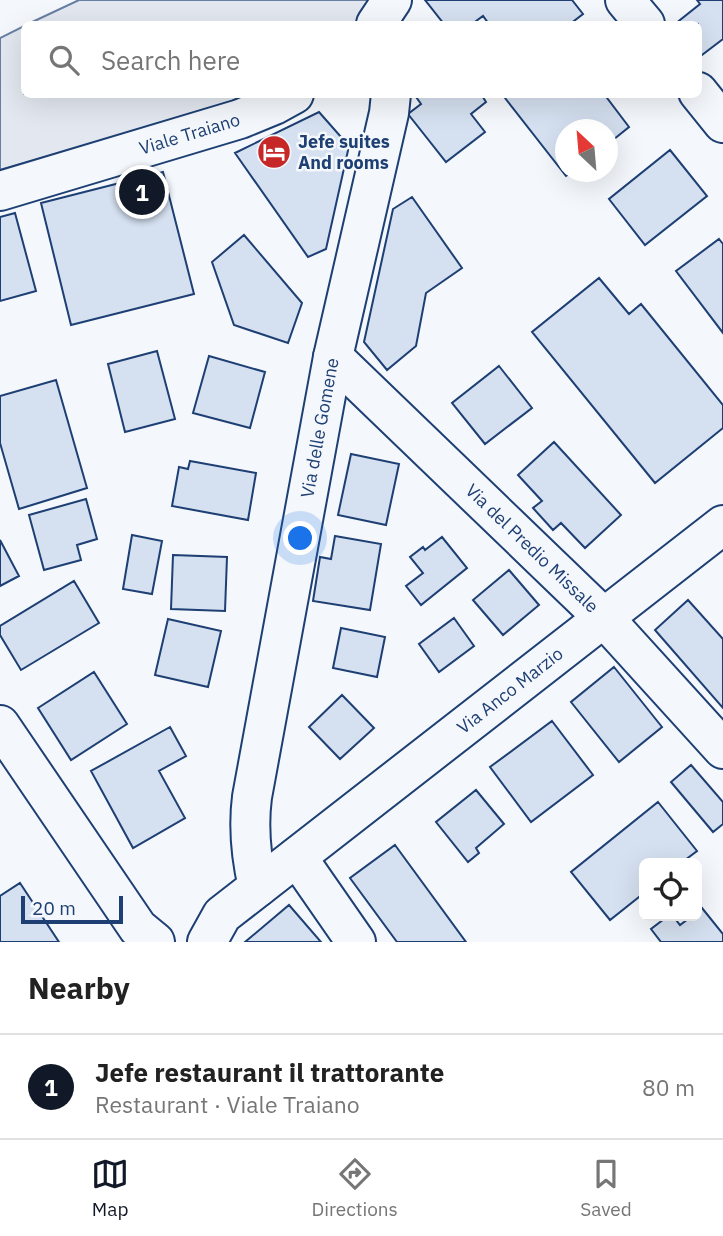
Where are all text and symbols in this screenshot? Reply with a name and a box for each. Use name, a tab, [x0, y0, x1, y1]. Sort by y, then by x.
search box	[21, 21, 702, 98]
icon: search	[45, 41, 83, 79]
text: Search here	[101, 43, 240, 77]
street label: Viale Traiano	[136, 108, 243, 160]
north arrow	[555, 119, 618, 182]
place label: Jefe suites And rooms	[298, 130, 390, 174]
hotel icon: Jefe suites And rooms	[255, 133, 293, 171]
pin: 1	[119, 166, 165, 218]
street label: Via delle Gomene	[295, 356, 344, 500]
street label: Via del Predio Missale	[461, 479, 604, 618]
your location	[283, 521, 317, 555]
street label: Via Anco Marzio	[452, 642, 567, 739]
map controls	[639, 858, 702, 921]
button: locate	[639, 858, 702, 921]
scale bar	[21, 893, 122, 925]
text: 20 m	[32, 896, 76, 920]
text: Nearby	[28, 968, 130, 1007]
text: Jefe restaurant il trattorante	[95, 1055, 444, 1089]
text: 1	[44, 1072, 58, 1102]
text: 80 m	[642, 1072, 695, 1102]
text: Restaurant · Viale Traiano	[95, 1089, 360, 1119]
tab: Map	[91, 1155, 129, 1221]
tab: Directions	[311, 1155, 398, 1221]
tab: Saved	[580, 1155, 632, 1221]

